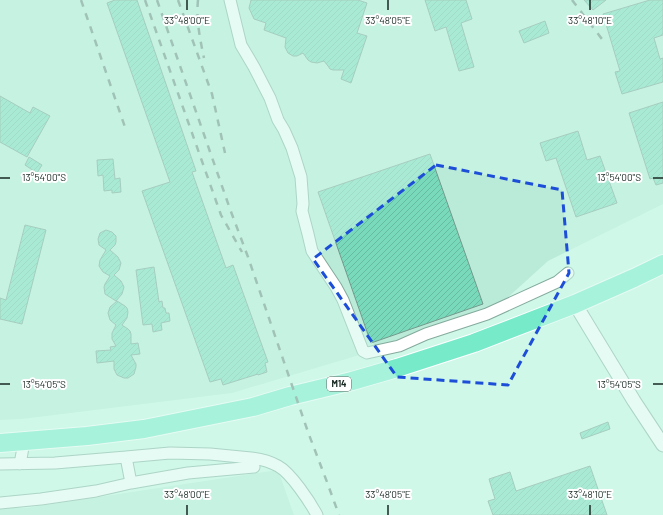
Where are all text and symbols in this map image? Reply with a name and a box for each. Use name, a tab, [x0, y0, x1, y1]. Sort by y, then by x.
text: 33°48'00"E	[164, 14, 210, 26]
text: 33°48'05"E	[365, 14, 411, 26]
text: 33°48'10"E	[568, 14, 612, 26]
text: 13°54'00"S	[22, 171, 66, 183]
text: 13°54'00"S	[597, 171, 641, 183]
road number: M14	[327, 377, 351, 391]
text: 13°54'05"S	[22, 378, 66, 390]
text: 13°54'05"S	[597, 378, 641, 390]
text: 33°48'00"E	[164, 488, 210, 500]
text: 33°48'05"E	[365, 488, 411, 500]
text: 33°48'10"E	[568, 488, 612, 500]

